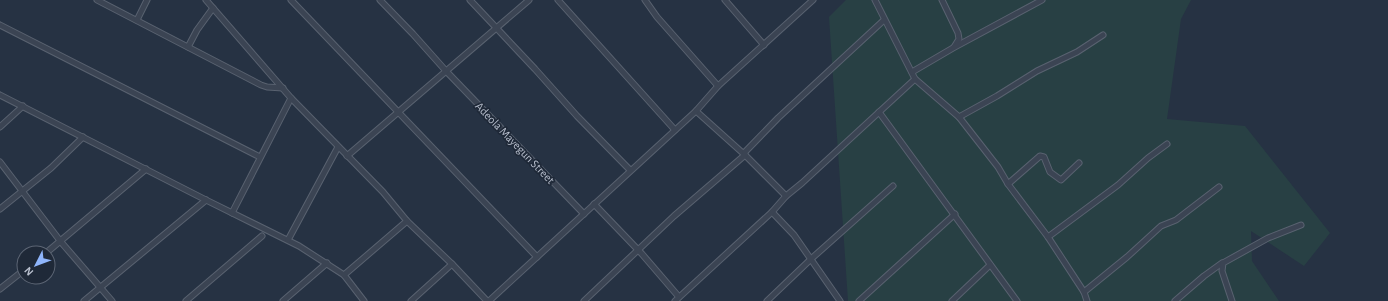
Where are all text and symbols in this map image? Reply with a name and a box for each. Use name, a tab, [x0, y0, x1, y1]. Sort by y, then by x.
street label: Adeola Mayegun Street	[472, 100, 557, 187]
north arrow	[16, 245, 56, 285]
text: N	[22, 265, 36, 278]

